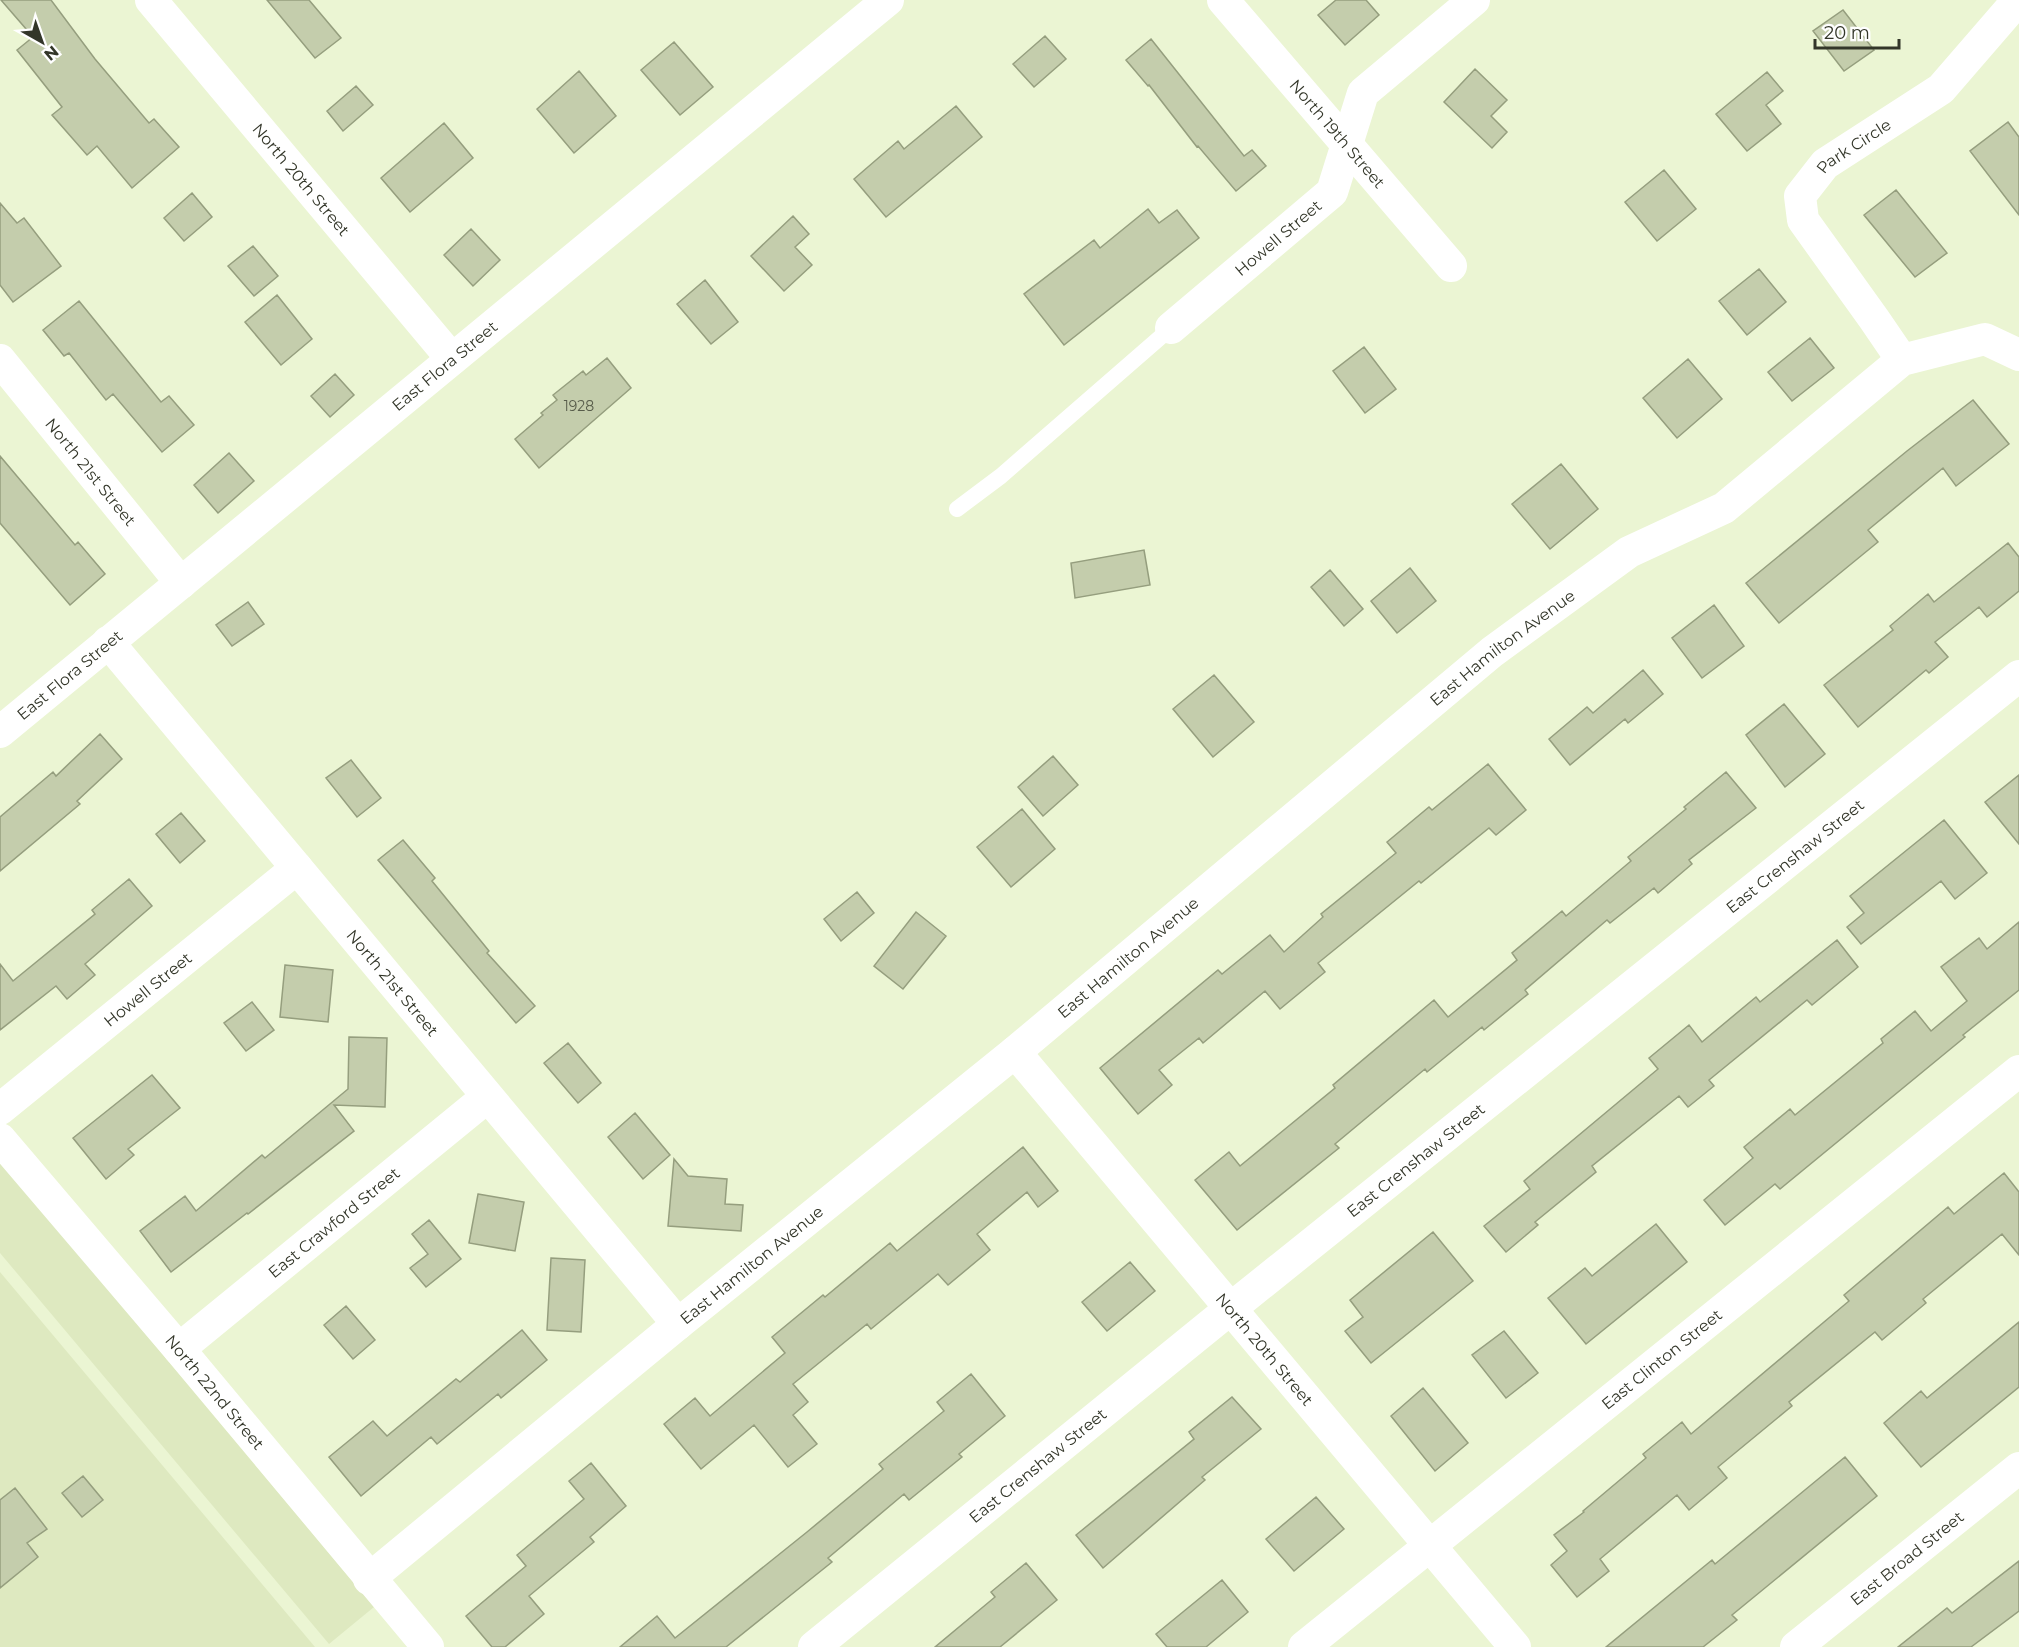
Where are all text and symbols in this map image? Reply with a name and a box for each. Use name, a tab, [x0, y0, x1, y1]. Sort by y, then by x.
north arrow	[12, 12, 72, 72]
scale bar	[1815, 12, 1899, 50]
text: 20 m	[1824, 22, 1870, 44]
text: N	[40, 42, 62, 65]
street label: North 19th Street	[1285, 76, 1389, 192]
street label: Park Circle	[1812, 115, 1895, 177]
street label: North 20th Street	[248, 120, 354, 240]
street label: Howell Street	[1231, 196, 1326, 280]
street label: East Flora Street	[388, 317, 502, 415]
house number: 1928	[564, 397, 594, 415]
street label: North 21st Street	[41, 414, 140, 530]
street label: East Hamilton Avenue	[1426, 586, 1579, 710]
street label: East Flora Street	[13, 626, 127, 724]
street label: East Crenshaw Street	[1722, 795, 1868, 917]
street label: East Hamilton Avenue	[1054, 893, 1203, 1022]
street label: North 21st Street	[342, 926, 443, 1041]
street label: Howell Street	[100, 948, 196, 1031]
street label: East Crenshaw Street	[1343, 1099, 1489, 1221]
street label: East Crawford Street	[265, 1163, 404, 1282]
street label: East Hamilton Avenue	[676, 1202, 827, 1328]
street label: North 20th Street	[1212, 1289, 1317, 1410]
street label: East Clinton Street	[1598, 1305, 1726, 1414]
street label: North 22nd Street	[161, 1331, 268, 1454]
street label: East Crenshaw Street	[965, 1404, 1111, 1527]
street label: East Broad Street	[1847, 1507, 1968, 1610]

